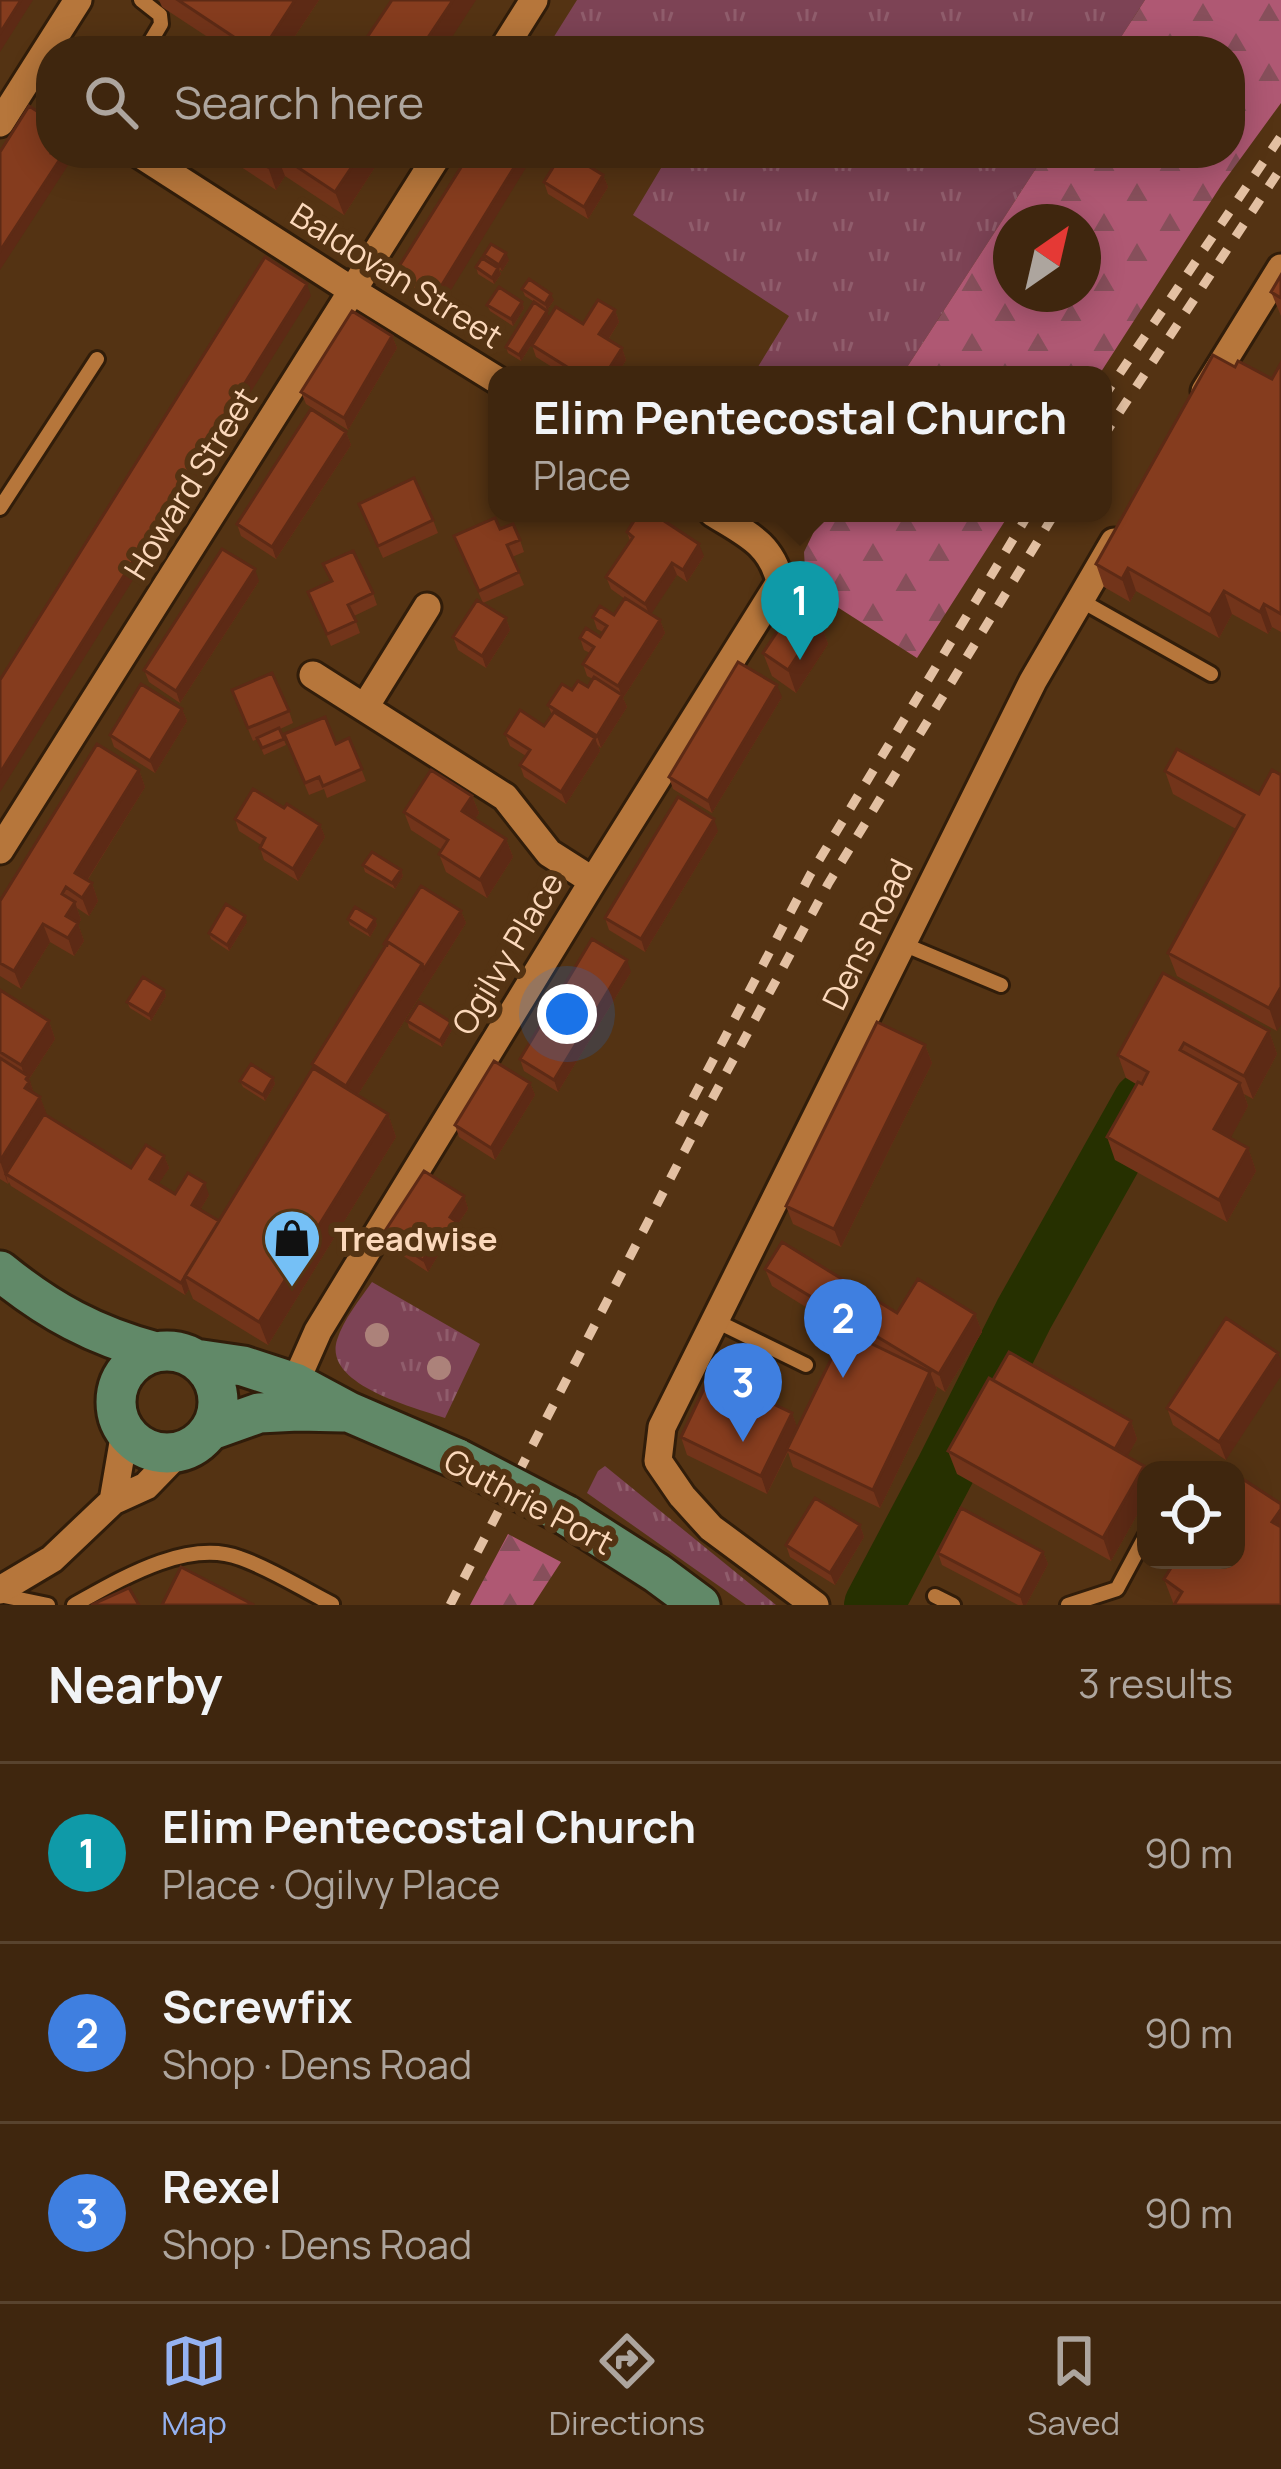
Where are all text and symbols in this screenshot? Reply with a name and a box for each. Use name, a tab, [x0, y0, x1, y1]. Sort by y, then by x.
search box	[36, 36, 1245, 168]
icon: search	[78, 69, 144, 135]
text: Search here	[174, 71, 424, 133]
street label: Baldovan Street	[282, 192, 512, 358]
north arrow	[993, 204, 1101, 312]
popup	[488, 366, 1112, 522]
street label: Howard Street	[113, 378, 267, 588]
text: Elim Pentecostal Church	[533, 386, 1067, 448]
text: Place	[533, 448, 631, 502]
pin: 1	[761, 561, 839, 660]
street label: Dens Road	[811, 851, 923, 1017]
street label: Ogilvy Place	[441, 863, 573, 1043]
your location	[537, 984, 597, 1044]
shop icon: Treadwise	[261, 1207, 323, 1289]
place label: Treadwise	[334, 1216, 498, 1261]
pin: 2	[804, 1279, 882, 1378]
pin: 3	[704, 1343, 782, 1442]
street label: Guthrie Port	[436, 1438, 622, 1564]
map controls	[1137, 1461, 1245, 1569]
button: locate	[1137, 1461, 1245, 1569]
text: Nearby	[48, 1649, 223, 1718]
text: 3 results	[1078, 1656, 1233, 1710]
text: Elim Pentecostal Church	[162, 1795, 696, 1857]
text: 1	[78, 1826, 96, 1880]
text: 90 m	[1144, 1826, 1233, 1880]
text: Place · Ogilvy Place	[162, 1857, 500, 1911]
text: Screwfix	[162, 1975, 353, 2037]
text: 2	[75, 2006, 99, 2060]
text: 90 m	[1144, 2006, 1233, 2060]
text: Shop · Dens Road	[162, 2037, 472, 2091]
text: Rexel	[162, 2155, 282, 2217]
text: 3	[76, 2186, 98, 2240]
text: 90 m	[1144, 2186, 1233, 2240]
text: Shop · Dens Road	[162, 2217, 472, 2271]
tab: Map	[161, 2328, 227, 2445]
tab: Directions	[549, 2328, 705, 2445]
tab: Saved	[1027, 2328, 1120, 2445]

